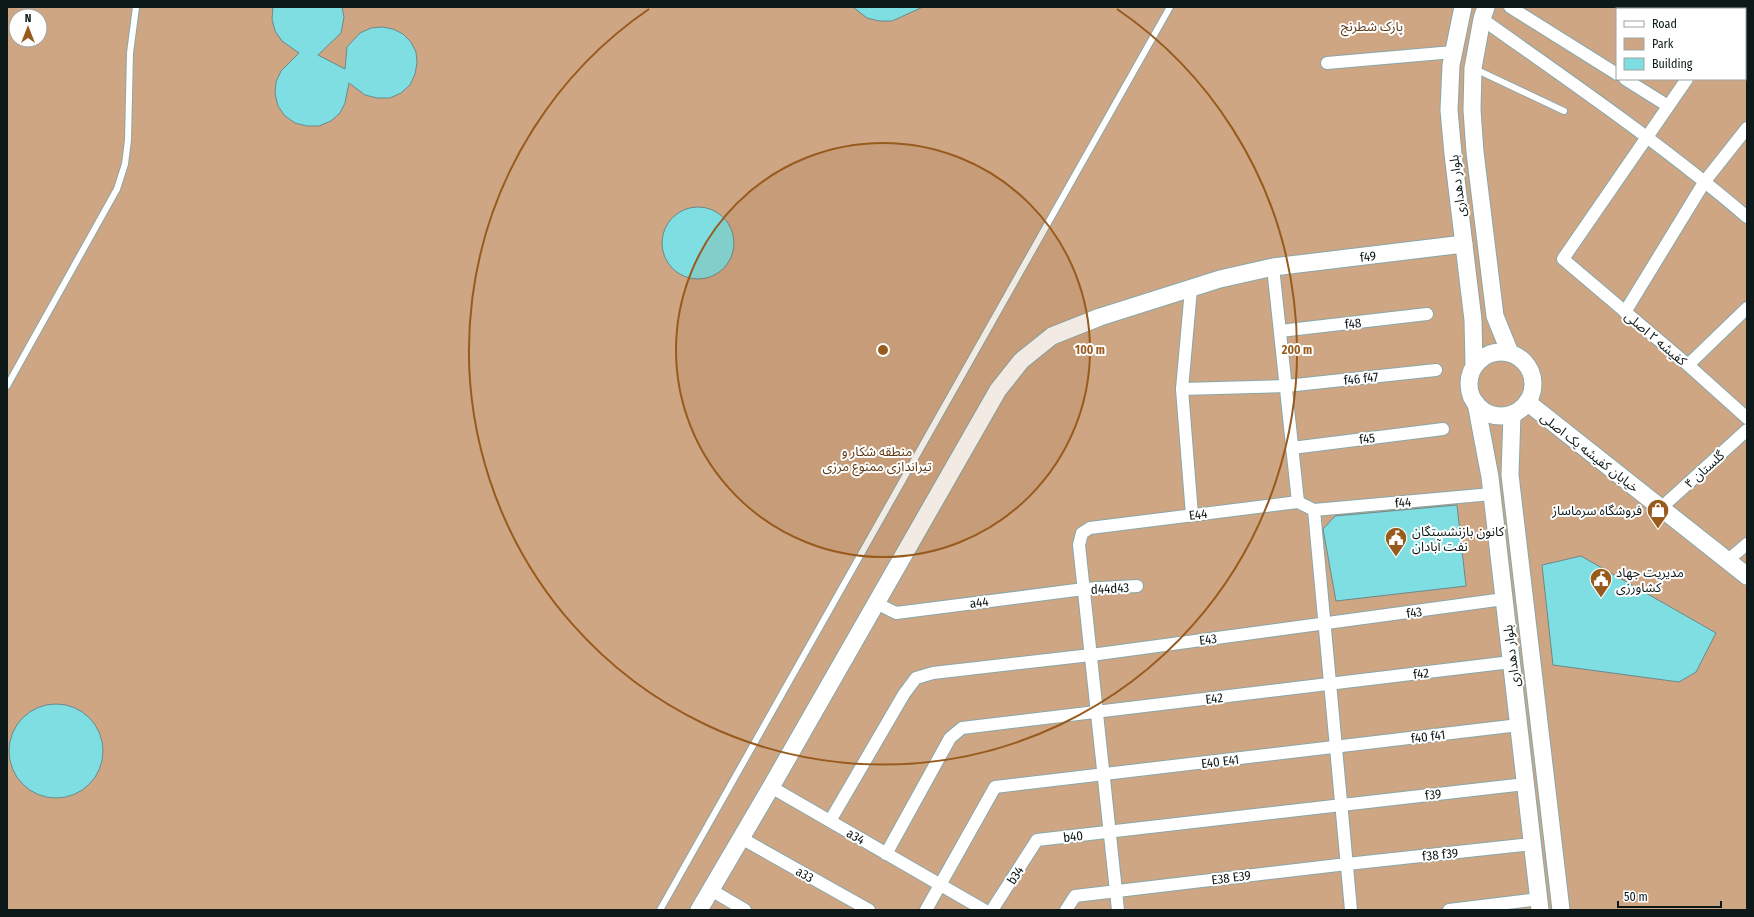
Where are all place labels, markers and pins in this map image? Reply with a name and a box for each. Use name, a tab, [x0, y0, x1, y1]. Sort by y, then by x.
centre of rings	[876, 343, 890, 357]
shop icon: فروشگاه سرماساز	[1645, 497, 1671, 530]
place label: فروشگاه سرماساز	[1551, 503, 1642, 518]
place label: کانون بازنشستگان نفت آبادان	[1412, 524, 1505, 555]
public building icon: کانون بازنشستگان نفت آبادان	[1383, 525, 1409, 558]
place label: مدیریت جهاد کشاورزی	[1616, 565, 1684, 596]
public building icon: مدیریت جهاد کشاورزی	[1588, 566, 1614, 599]

